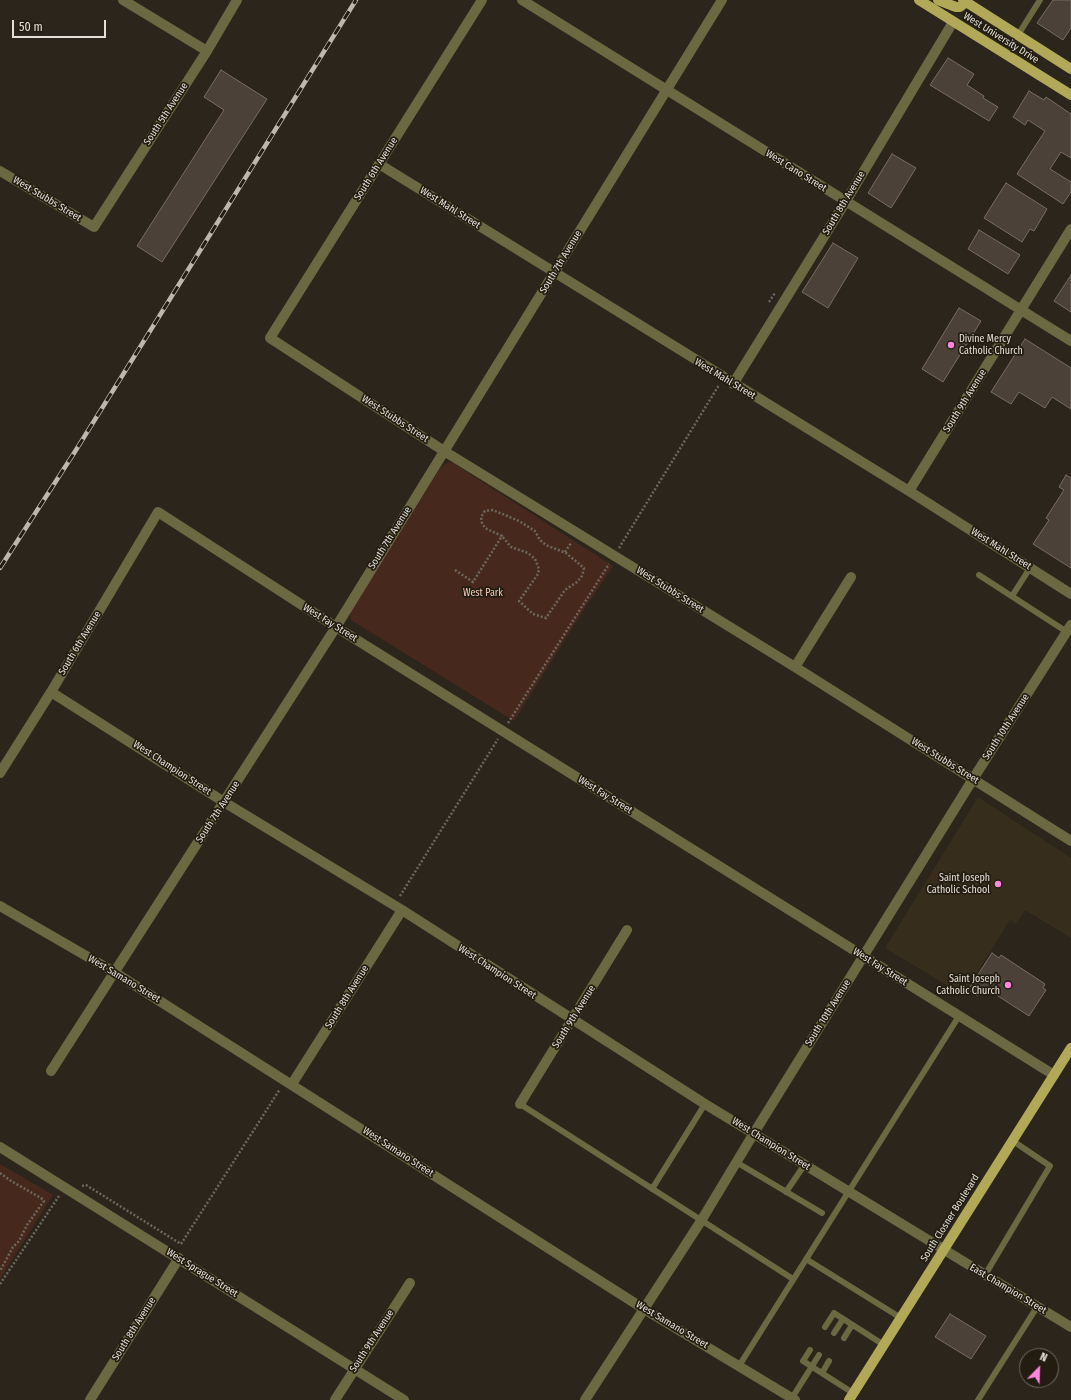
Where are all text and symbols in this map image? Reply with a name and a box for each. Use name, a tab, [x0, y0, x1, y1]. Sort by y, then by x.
street label: West University Drive	[961, 10, 1041, 66]
scale bar	[14, 12, 108, 38]
text: 50 m	[19, 20, 43, 34]
street label: South 5th Avenue	[141, 81, 191, 147]
street label: South 6th Avenue	[352, 135, 400, 203]
street label: West Cano Street	[763, 147, 829, 195]
street label: South 8th Avenue	[820, 169, 868, 237]
street label: West Stubbs Street	[11, 174, 83, 224]
street label: West Mahl Street	[418, 185, 482, 231]
street label: South 7th Avenue	[537, 228, 585, 296]
place label: Divine Mercy Catholic Church	[959, 333, 1023, 356]
marker: Divine Mercy Catholic Church	[946, 340, 956, 350]
street label: West Mahl Street	[692, 356, 758, 402]
street label: South 9th Avenue	[941, 367, 989, 435]
street label: West Stubbs Street	[359, 393, 431, 445]
street label: South 7th Avenue	[366, 505, 414, 571]
street label: West Mahl Street	[969, 526, 1033, 572]
street label: West Stubbs Street	[634, 564, 706, 616]
park label: West Park	[463, 587, 503, 599]
street label: West Fay Street	[300, 601, 360, 645]
street label: South 6th Avenue	[56, 609, 104, 677]
street label: South 10th Avenue	[980, 692, 1032, 762]
street label: West Stubbs Street	[909, 735, 981, 787]
street label: West Champion Street	[131, 738, 213, 798]
street label: West Fay Street	[575, 773, 635, 817]
street label: South 7th Avenue	[194, 779, 242, 845]
place label: Saint Joseph Catholic School	[927, 872, 990, 896]
marker: Saint Joseph Catholic School	[993, 879, 1003, 889]
street label: West Champion Street	[456, 942, 538, 1002]
street label: West Fay Street	[850, 945, 910, 989]
street label: West Samano Street	[86, 953, 162, 1005]
street label: South 8th Avenue	[323, 963, 371, 1031]
place label: Saint Joseph Catholic Church	[936, 973, 1000, 996]
street label: South 10th Avenue	[803, 977, 853, 1049]
marker: Saint Joseph Catholic Church	[1003, 980, 1013, 990]
street label: South 9th Avenue	[550, 983, 598, 1051]
street label: West Champion Street	[730, 1115, 812, 1173]
street label: West Samano Street	[360, 1125, 436, 1179]
street label: South Closner Boulevard	[918, 1172, 982, 1264]
street label: West Sprague Street	[164, 1246, 240, 1300]
street label: East Champion Street	[967, 1261, 1049, 1317]
street label: South 8th Avenue	[110, 1295, 158, 1363]
street label: West Samano Street	[634, 1299, 710, 1351]
street label: South 9th Avenue	[347, 1307, 397, 1375]
north arrow	[1019, 1348, 1059, 1388]
text: N	[1038, 1350, 1049, 1365]

